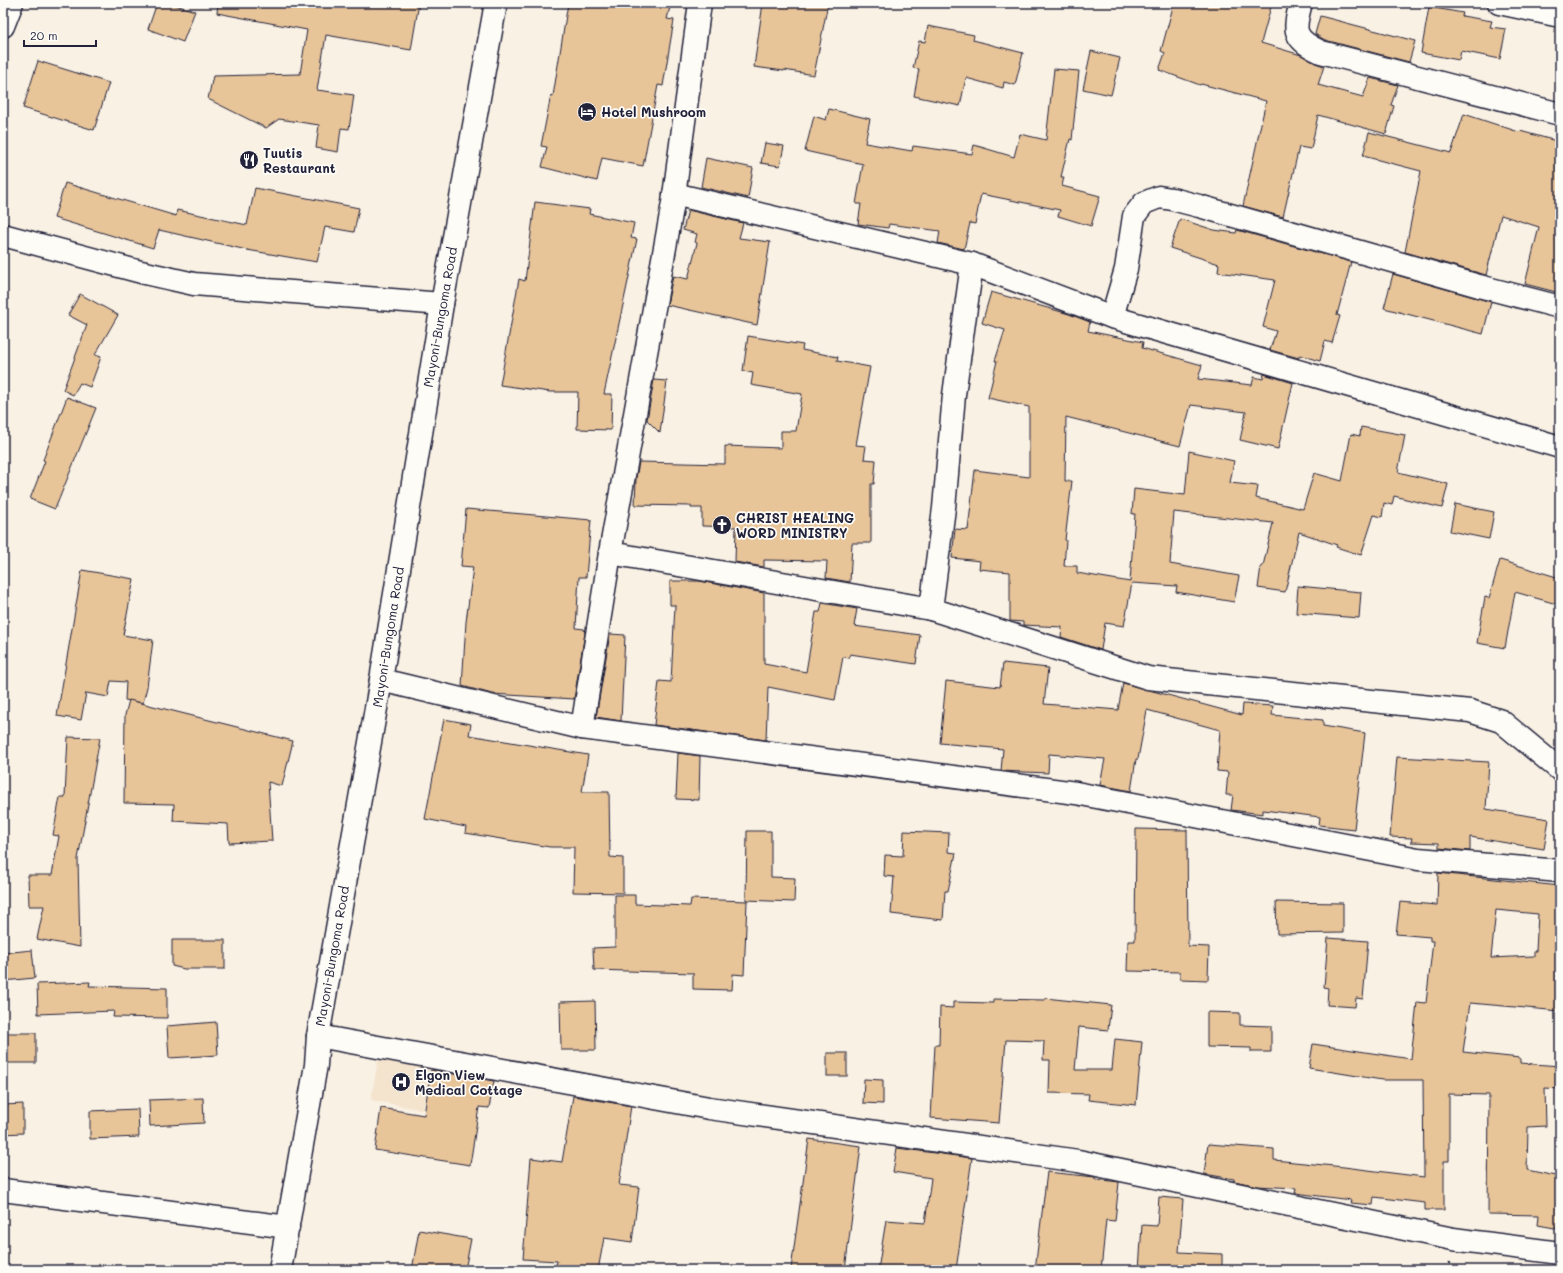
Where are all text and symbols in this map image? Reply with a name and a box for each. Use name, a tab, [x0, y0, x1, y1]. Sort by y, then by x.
scale bar	[24, 22, 96, 48]
text: 20 m	[30, 27, 58, 43]
hotel icon: Hotel Mushroom	[576, 101, 598, 123]
place label: Hotel Mushroom	[601, 103, 706, 120]
place label: Tuutis Restaurant	[263, 144, 336, 176]
restaurant icon: Tuutis Restaurant	[238, 149, 260, 171]
street label: Mayoni-Bungoma Road	[419, 245, 460, 388]
place label: CHRIST HEALING WORD MINISTRY	[736, 509, 854, 541]
church icon: CHRIST HEALING WORD MINISTRY	[711, 514, 733, 536]
street label: Mayoni-Bungoma Road	[368, 565, 407, 709]
street label: Mayoni-Bungoma Road	[311, 884, 352, 1027]
place label: Elgon View Medical Cottage	[415, 1066, 523, 1098]
hospital icon: Elgon View Medical Cottage	[390, 1071, 412, 1093]

